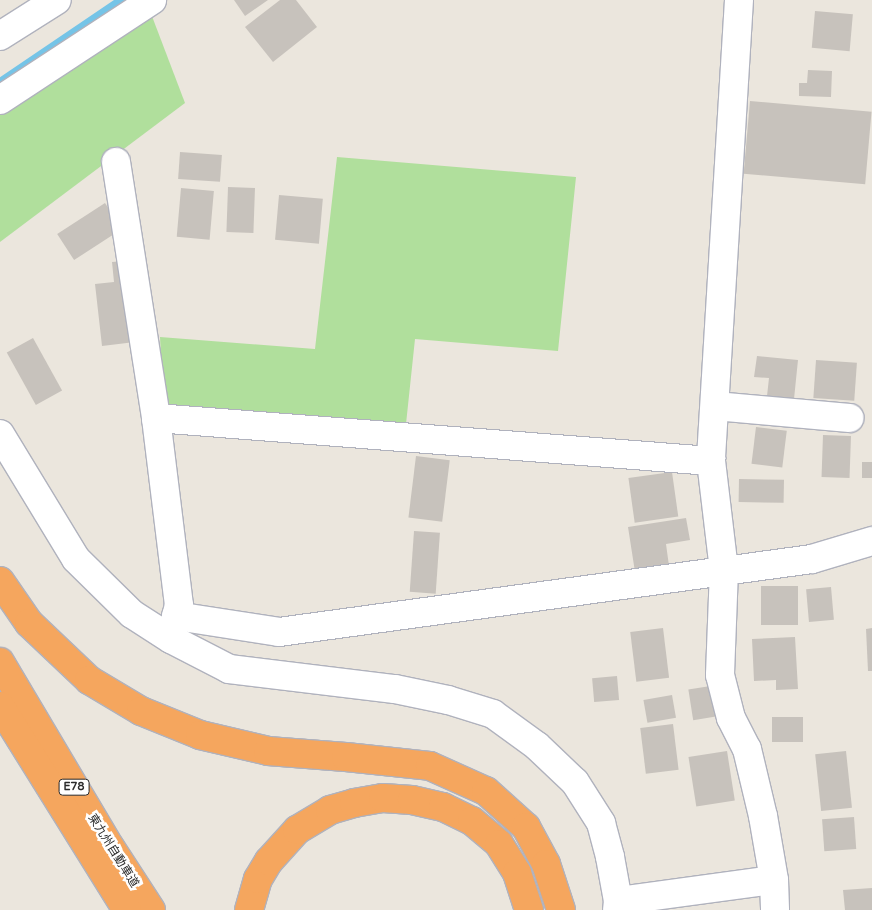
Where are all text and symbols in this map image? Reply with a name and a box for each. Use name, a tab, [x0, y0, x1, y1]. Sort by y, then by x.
road number: E78	[58, 779, 90, 796]
street label: 東九州自動車道	[85, 812, 141, 890]

